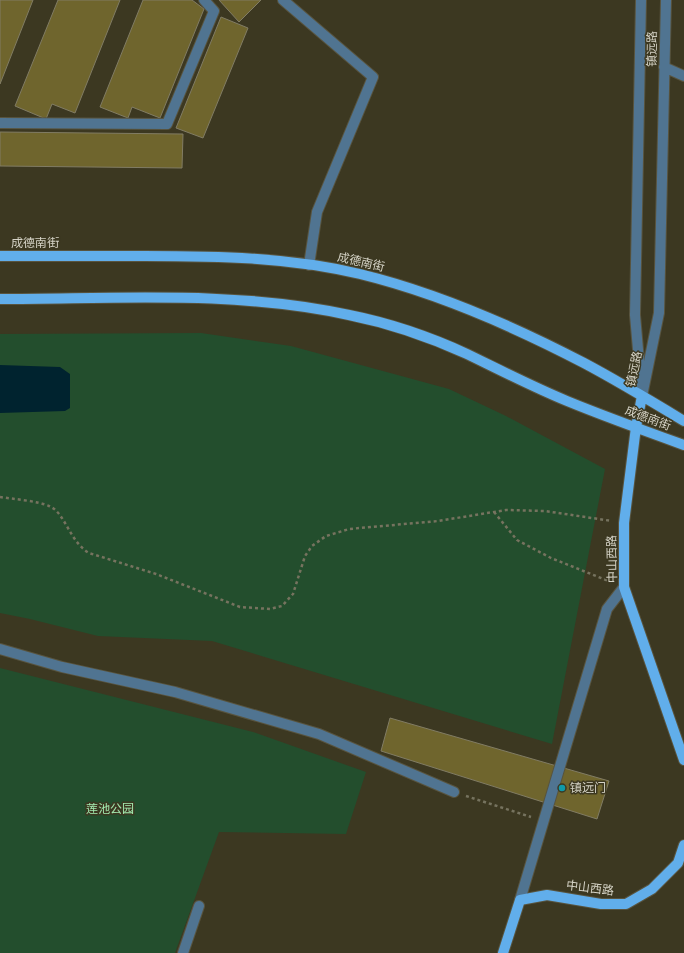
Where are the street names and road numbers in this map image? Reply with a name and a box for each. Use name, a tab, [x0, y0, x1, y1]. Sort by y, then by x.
street label: 镇远路	[645, 31, 659, 67]
street label: 成德南街	[11, 236, 59, 250]
street label: 成德南街	[336, 250, 386, 274]
street label: 镇远路	[623, 350, 645, 388]
street label: 成德南街	[623, 403, 673, 433]
street label: 中山西路	[605, 535, 619, 583]
street label: 中山西路	[565, 878, 615, 898]

